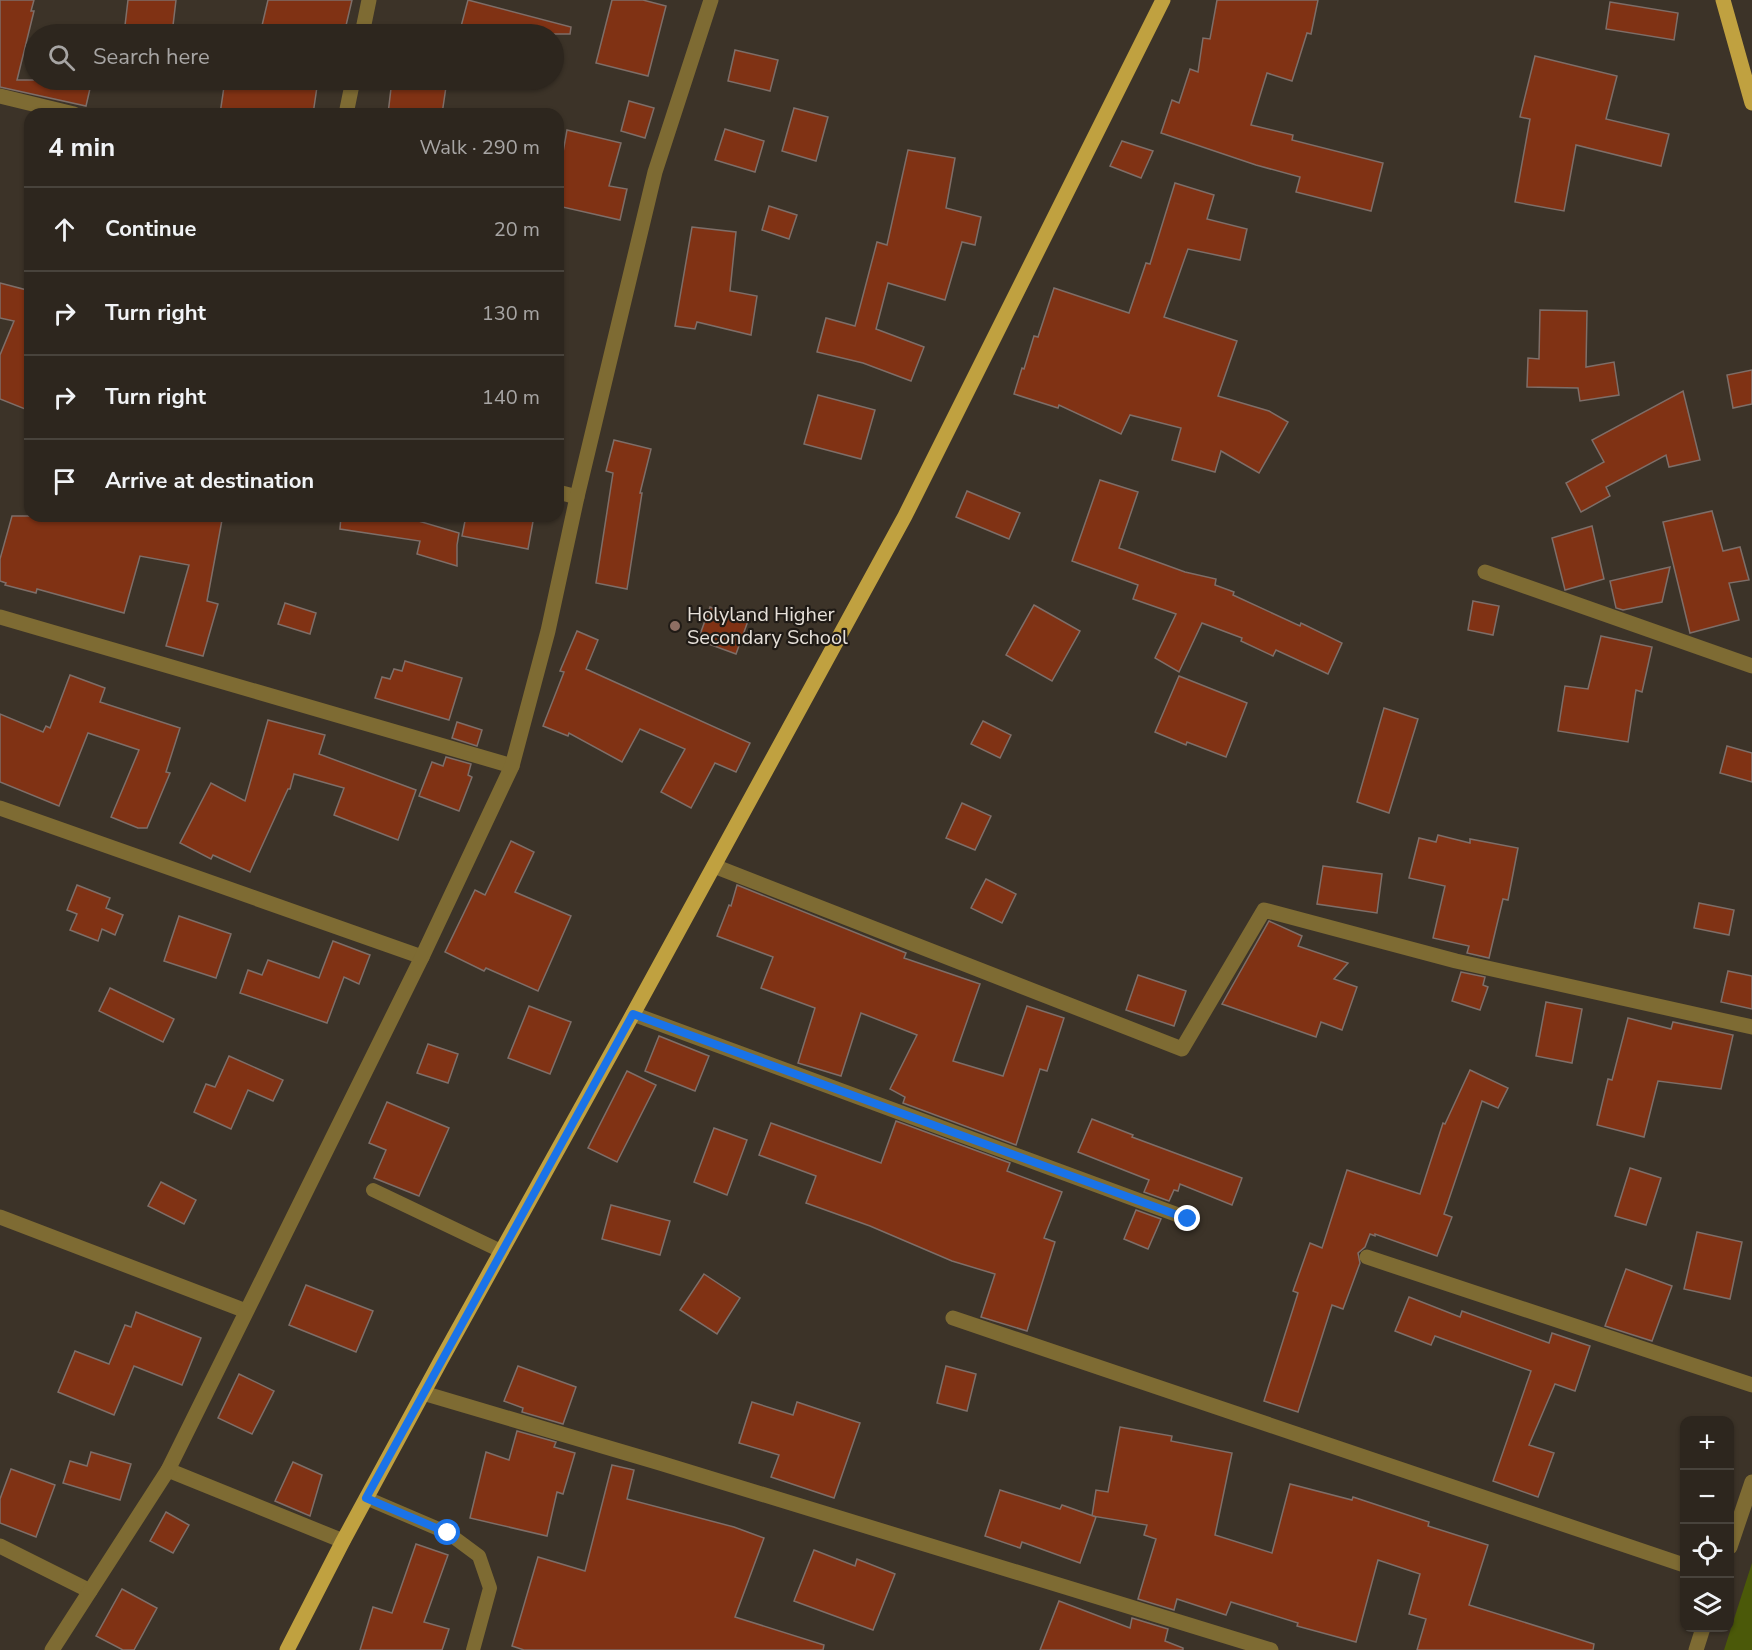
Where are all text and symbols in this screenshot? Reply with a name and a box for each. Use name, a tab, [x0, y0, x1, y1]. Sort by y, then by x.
search box	[24, 24, 564, 90]
icon: search	[45, 41, 78, 74]
text: Search here	[93, 42, 210, 72]
text: 4 min	[48, 130, 115, 165]
text: Walk · 290 m	[420, 134, 540, 161]
icon: ahead	[48, 213, 81, 246]
text: Continue	[105, 214, 196, 244]
text: 20 m	[494, 216, 540, 243]
icon: right	[48, 297, 81, 330]
text: Turn right	[105, 298, 206, 328]
text: 130 m	[482, 300, 540, 327]
icon: right	[48, 381, 81, 414]
text: Turn right	[105, 382, 206, 412]
text: 140 m	[482, 384, 540, 411]
icon: arrive	[48, 465, 81, 498]
text: Arrive at destination	[105, 466, 314, 496]
place label: Holyland Higher Secondary School	[687, 601, 848, 651]
marker: Holyland Higher Secondary School	[668, 619, 682, 633]
route end	[1174, 1205, 1200, 1231]
map controls	[1680, 1416, 1734, 1632]
button: +	[1680, 1416, 1734, 1470]
button: −	[1680, 1470, 1734, 1524]
route start	[434, 1519, 460, 1545]
button: locate	[1680, 1524, 1734, 1578]
button: layers	[1680, 1578, 1734, 1632]

